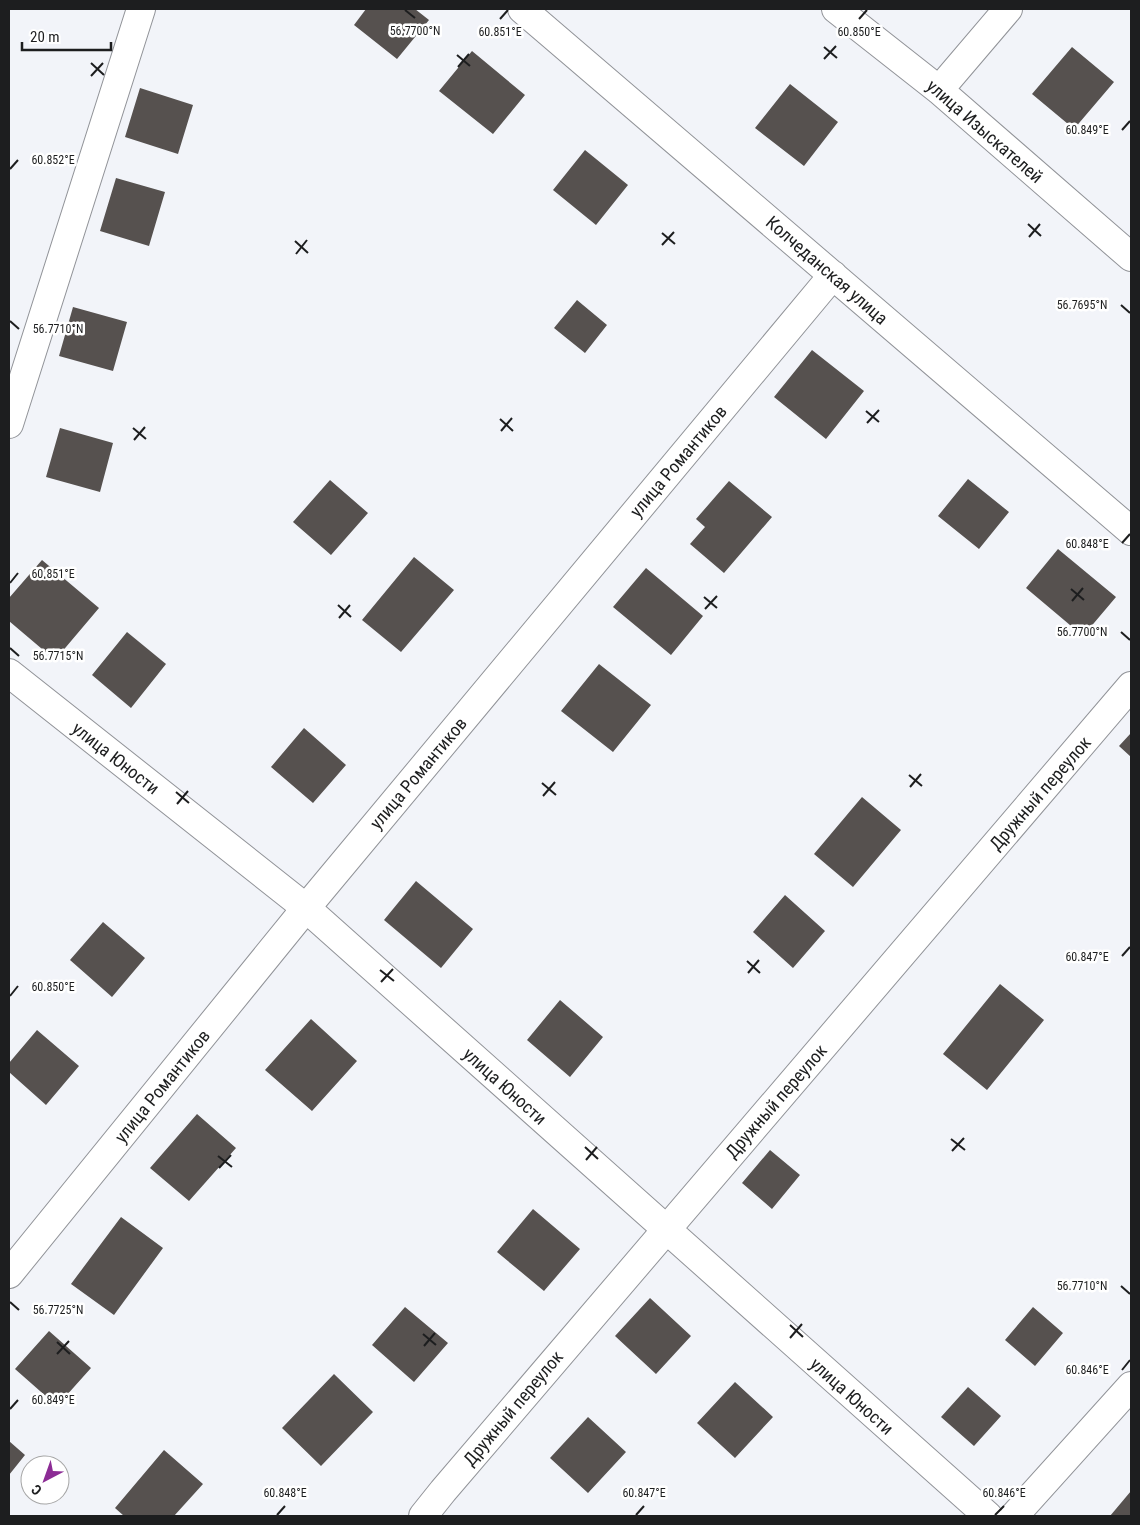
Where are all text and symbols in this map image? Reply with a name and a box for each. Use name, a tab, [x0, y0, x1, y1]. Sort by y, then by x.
scale bar	[22, 20, 111, 52]
text: 56.7700°N	[390, 24, 440, 38]
text: 60.851°E	[478, 25, 522, 39]
text: 60.850°E	[837, 25, 881, 39]
text: 20 m	[30, 28, 60, 46]
street label: улица Изыскателей	[923, 75, 1047, 187]
text: 60.849°E	[1065, 123, 1109, 137]
text: 60.852°E	[31, 153, 75, 167]
street label: Колчеданская улица	[762, 211, 892, 329]
text: 56.7695°N	[1057, 298, 1107, 312]
text: 56.7710°N	[33, 322, 83, 336]
street label: улица Романтиков	[625, 401, 731, 521]
text: 60.848°E	[1065, 537, 1109, 551]
text: 60.851°E	[31, 567, 75, 581]
text: 56.7700°N	[1057, 625, 1107, 639]
text: 56.7715°N	[33, 649, 83, 663]
street label: улица Романтиков	[365, 713, 471, 833]
street label: улица Юности	[68, 717, 164, 799]
street label: Дружный переулок	[985, 732, 1095, 854]
text: 60.847°E	[1065, 950, 1109, 964]
text: 60.850°E	[31, 980, 75, 994]
street label: улица Романтиков	[110, 1025, 214, 1147]
street label: Дружный переулок	[721, 1040, 831, 1162]
street label: улица Юности	[459, 1043, 551, 1129]
text: 56.7710°N	[1057, 1279, 1107, 1293]
text: 56.7725°N	[33, 1303, 83, 1317]
street label: Дружный переулок	[459, 1346, 567, 1470]
street label: улица Юности	[806, 1353, 898, 1439]
text: 60.846°E	[1065, 1363, 1109, 1377]
text: 60.849°E	[31, 1393, 75, 1407]
north arrow	[20, 1455, 70, 1505]
text: С	[28, 1481, 45, 1498]
text: 60.848°E	[263, 1486, 307, 1500]
text: 60.847°E	[622, 1486, 666, 1500]
text: 60.846°E	[982, 1486, 1026, 1500]

